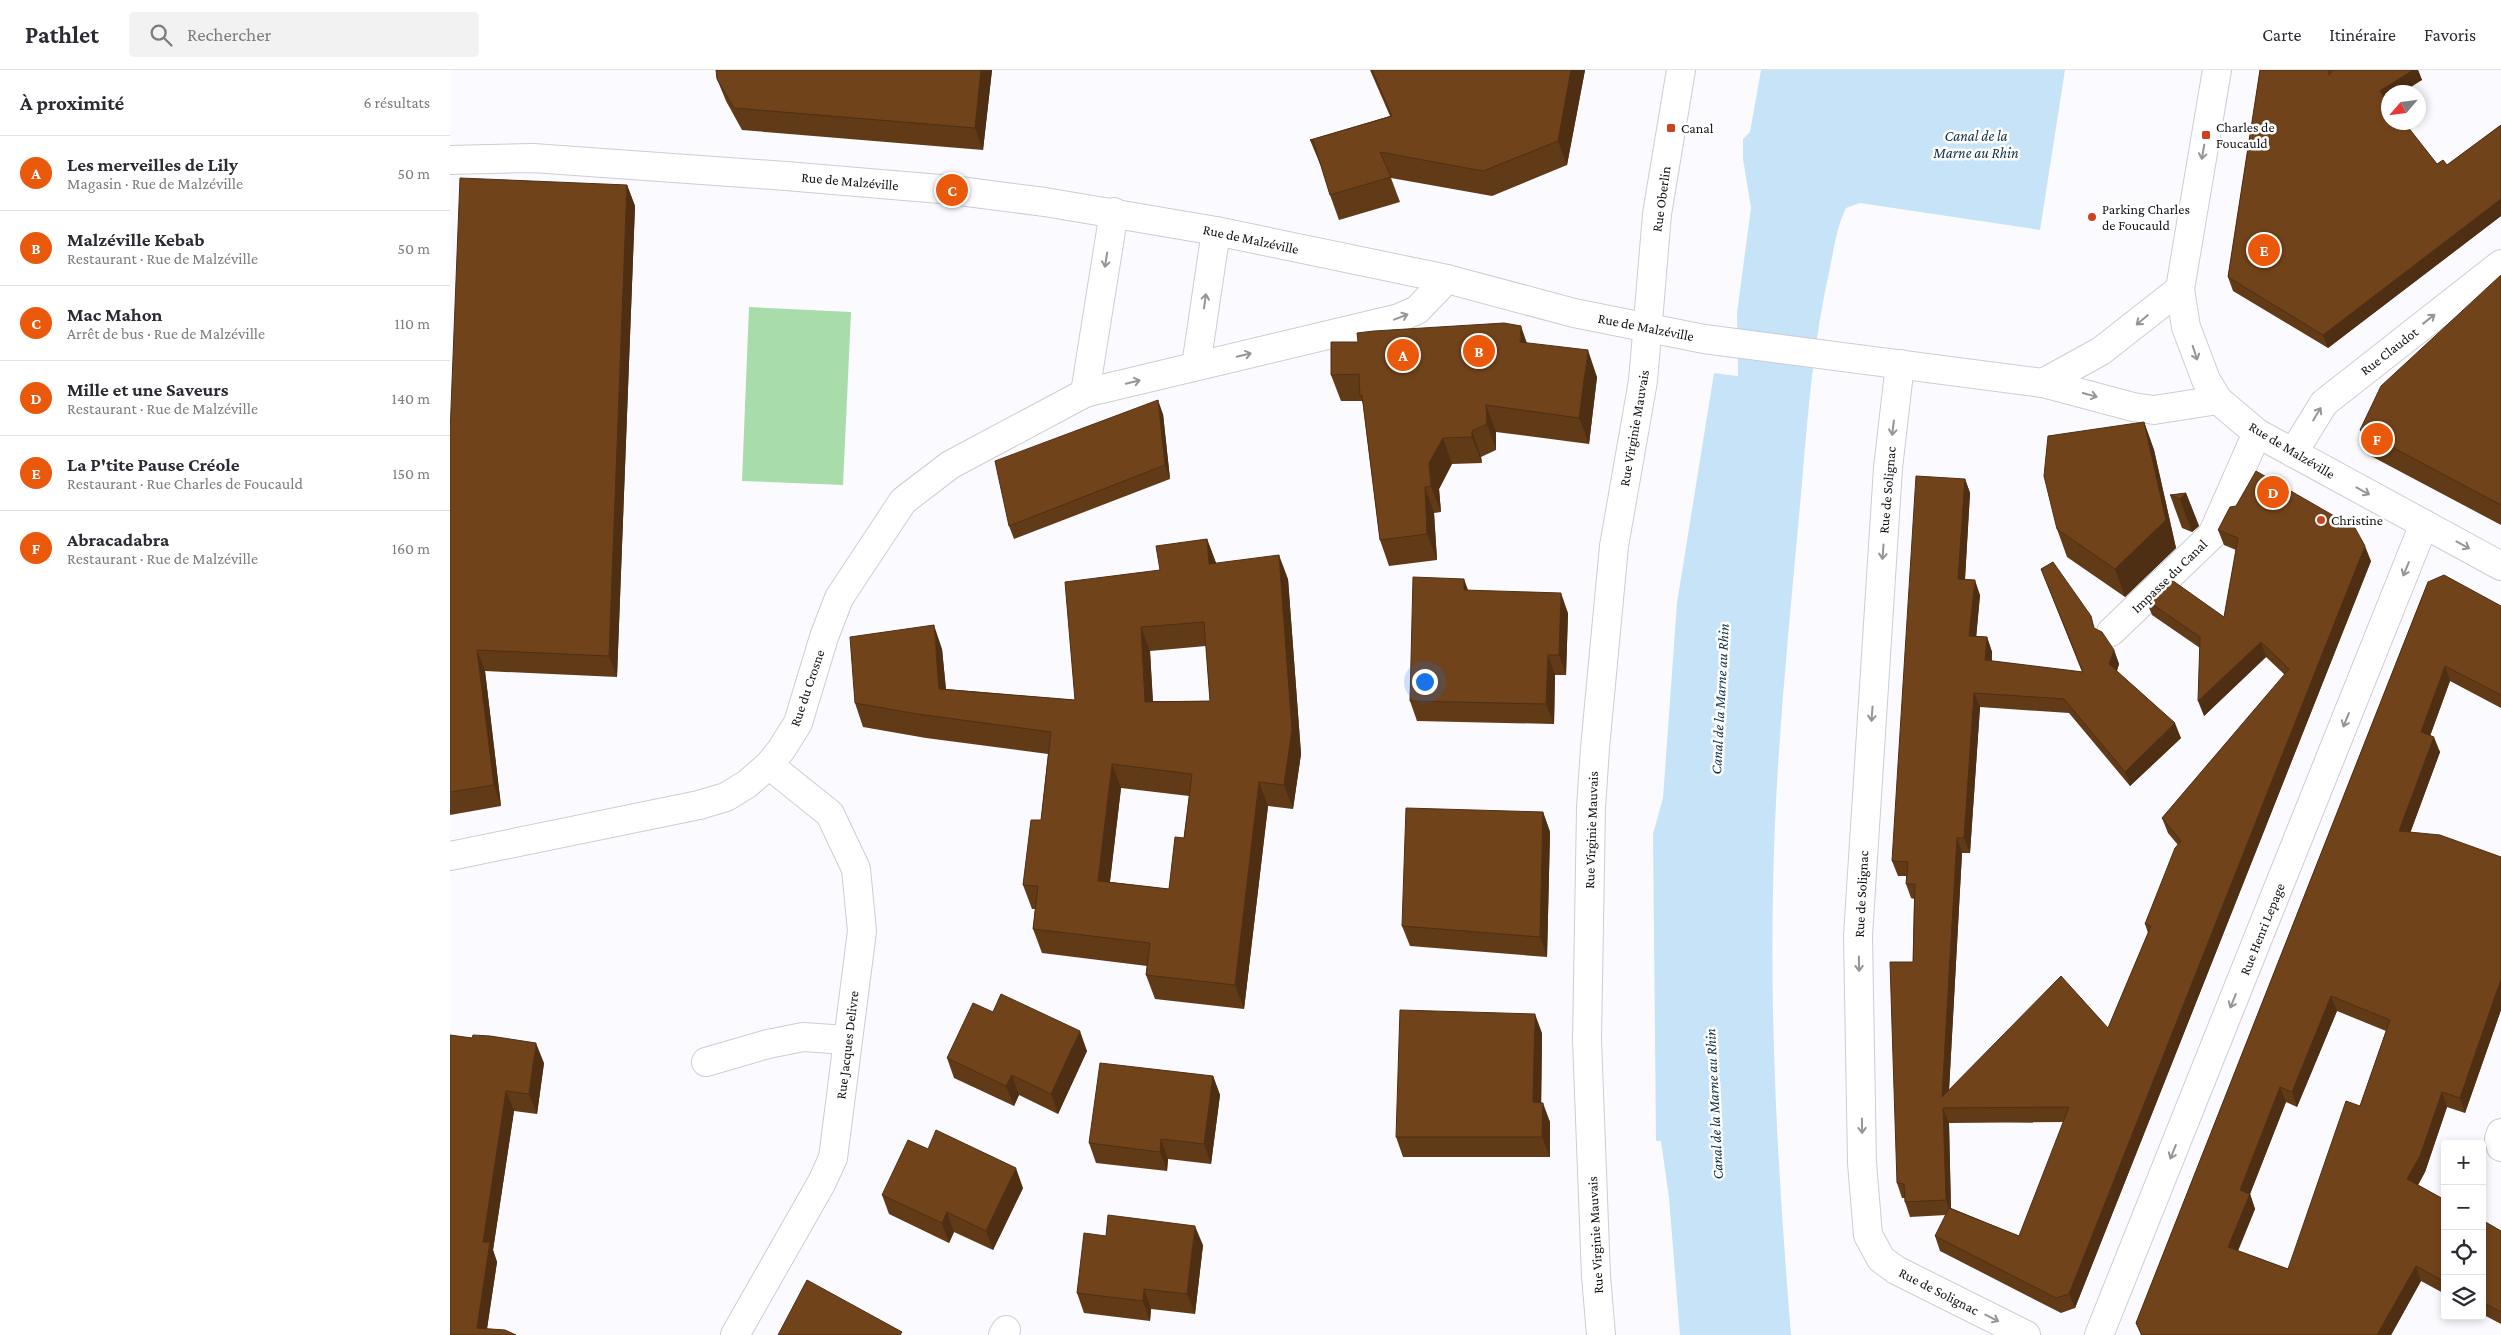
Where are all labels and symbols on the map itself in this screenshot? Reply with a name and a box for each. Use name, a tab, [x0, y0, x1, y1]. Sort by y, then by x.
north arrow	[2381, 85, 2426, 130]
place label: Charles de Foucauld	[2216, 119, 2275, 151]
place label: Canal	[1681, 120, 1714, 136]
marker: Canal	[1665, 122, 1677, 134]
water label: Canal de la Marne au Rhin	[1932, 128, 2019, 161]
marker: Charles de Foucauld	[2200, 129, 2212, 141]
one-way arrow	[2197, 144, 2207, 160]
street label: Rue Oberlin	[1648, 165, 1674, 233]
street label: Rue de Malzéville	[801, 169, 899, 193]
pin: C	[936, 171, 968, 209]
place label: Parking Charles de Foucauld	[2102, 201, 2190, 233]
marker: Parking Charles de Foucauld	[2086, 211, 2098, 223]
street label: Rue de Malzéville	[1202, 221, 1300, 257]
pin: E	[2248, 231, 2280, 269]
one-way arrow	[1101, 252, 1111, 268]
one-way arrow	[1201, 293, 1211, 309]
street label: Rue de Malzéville	[1597, 310, 1695, 344]
one-way arrow	[1393, 311, 1408, 321]
one-way arrow	[2422, 314, 2435, 325]
one-way arrow	[2136, 315, 2149, 326]
street label: Rue Claudot	[2357, 323, 2421, 378]
pin: B	[1463, 332, 1495, 370]
pin: A	[1387, 336, 1419, 374]
one-way arrow	[2190, 345, 2200, 361]
one-way arrow	[1235, 350, 1251, 359]
street label: Rue Virginie Mauvais	[1616, 369, 1652, 487]
one-way arrow	[1124, 377, 1140, 386]
one-way arrow	[2082, 391, 2098, 401]
one-way arrow	[2313, 407, 2323, 421]
street label: Rue de Malzéville	[2246, 418, 2338, 482]
one-way arrow	[1888, 420, 1898, 436]
pin: F	[2361, 420, 2393, 458]
street label: Rue de Solignac	[1875, 446, 1899, 534]
pin: D	[2257, 473, 2289, 511]
one-way arrow	[2355, 486, 2369, 496]
place label: Christine	[2331, 512, 2383, 528]
marker: Christine	[2315, 514, 2327, 526]
street label: Impasse du Canal	[2128, 536, 2210, 616]
one-way arrow	[2455, 540, 2470, 550]
one-way arrow	[1878, 544, 1887, 560]
one-way arrow	[2401, 561, 2411, 576]
water label: Canal de la Marne au Rhin	[1708, 623, 1732, 775]
street label: Rue du Crosne	[786, 647, 828, 729]
your location	[1412, 669, 1438, 695]
one-way arrow	[1868, 706, 1877, 722]
one-way arrow	[2340, 712, 2350, 727]
street label: Rue Virginie Mauvais	[1581, 771, 1601, 889]
street label: Rue de Solignac	[1851, 850, 1871, 938]
street label: Rue Henri Lepage	[2236, 881, 2288, 977]
one-way arrow	[1854, 956, 1863, 972]
street label: Rue Jacques Delivre	[832, 990, 862, 1100]
one-way arrow	[2228, 993, 2237, 1008]
water label: Canal de la Marne au Rhin	[1702, 1028, 1726, 1180]
one-way arrow	[1857, 1118, 1866, 1134]
one-way arrow	[2167, 1144, 2176, 1159]
street label: Rue Virginie Mauvais	[1584, 1176, 1606, 1294]
street label: Rue de Solignac	[1896, 1264, 1982, 1318]
one-way arrow	[1984, 1314, 1999, 1323]

